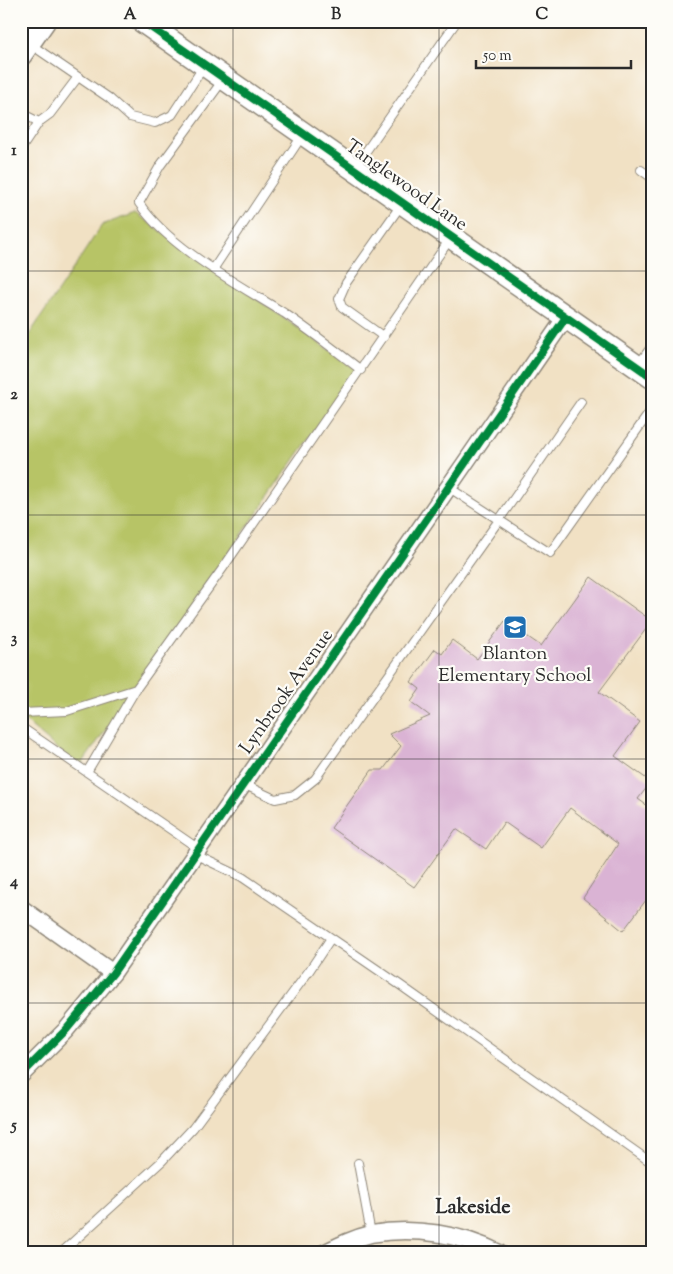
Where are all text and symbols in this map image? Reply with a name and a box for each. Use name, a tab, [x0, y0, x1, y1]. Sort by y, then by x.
text: A	[124, 4, 137, 27]
text: B	[331, 4, 341, 27]
text: C	[536, 4, 549, 27]
scale bar	[476, 38, 630, 70]
text: 50 m	[482, 46, 512, 67]
street label: Tanglewood Lane	[339, 134, 473, 238]
text: 1	[11, 140, 17, 163]
text: 2	[10, 384, 18, 407]
school or university icon: Blanton Elementary School	[502, 614, 528, 640]
street label: Lynbrook Avenue	[234, 624, 340, 760]
text: 3	[11, 628, 18, 651]
place label: Blanton Elementary School	[438, 641, 592, 690]
text: 4	[9, 871, 18, 894]
text: 5	[9, 1115, 17, 1138]
district label: Lakeside	[436, 1194, 510, 1223]

